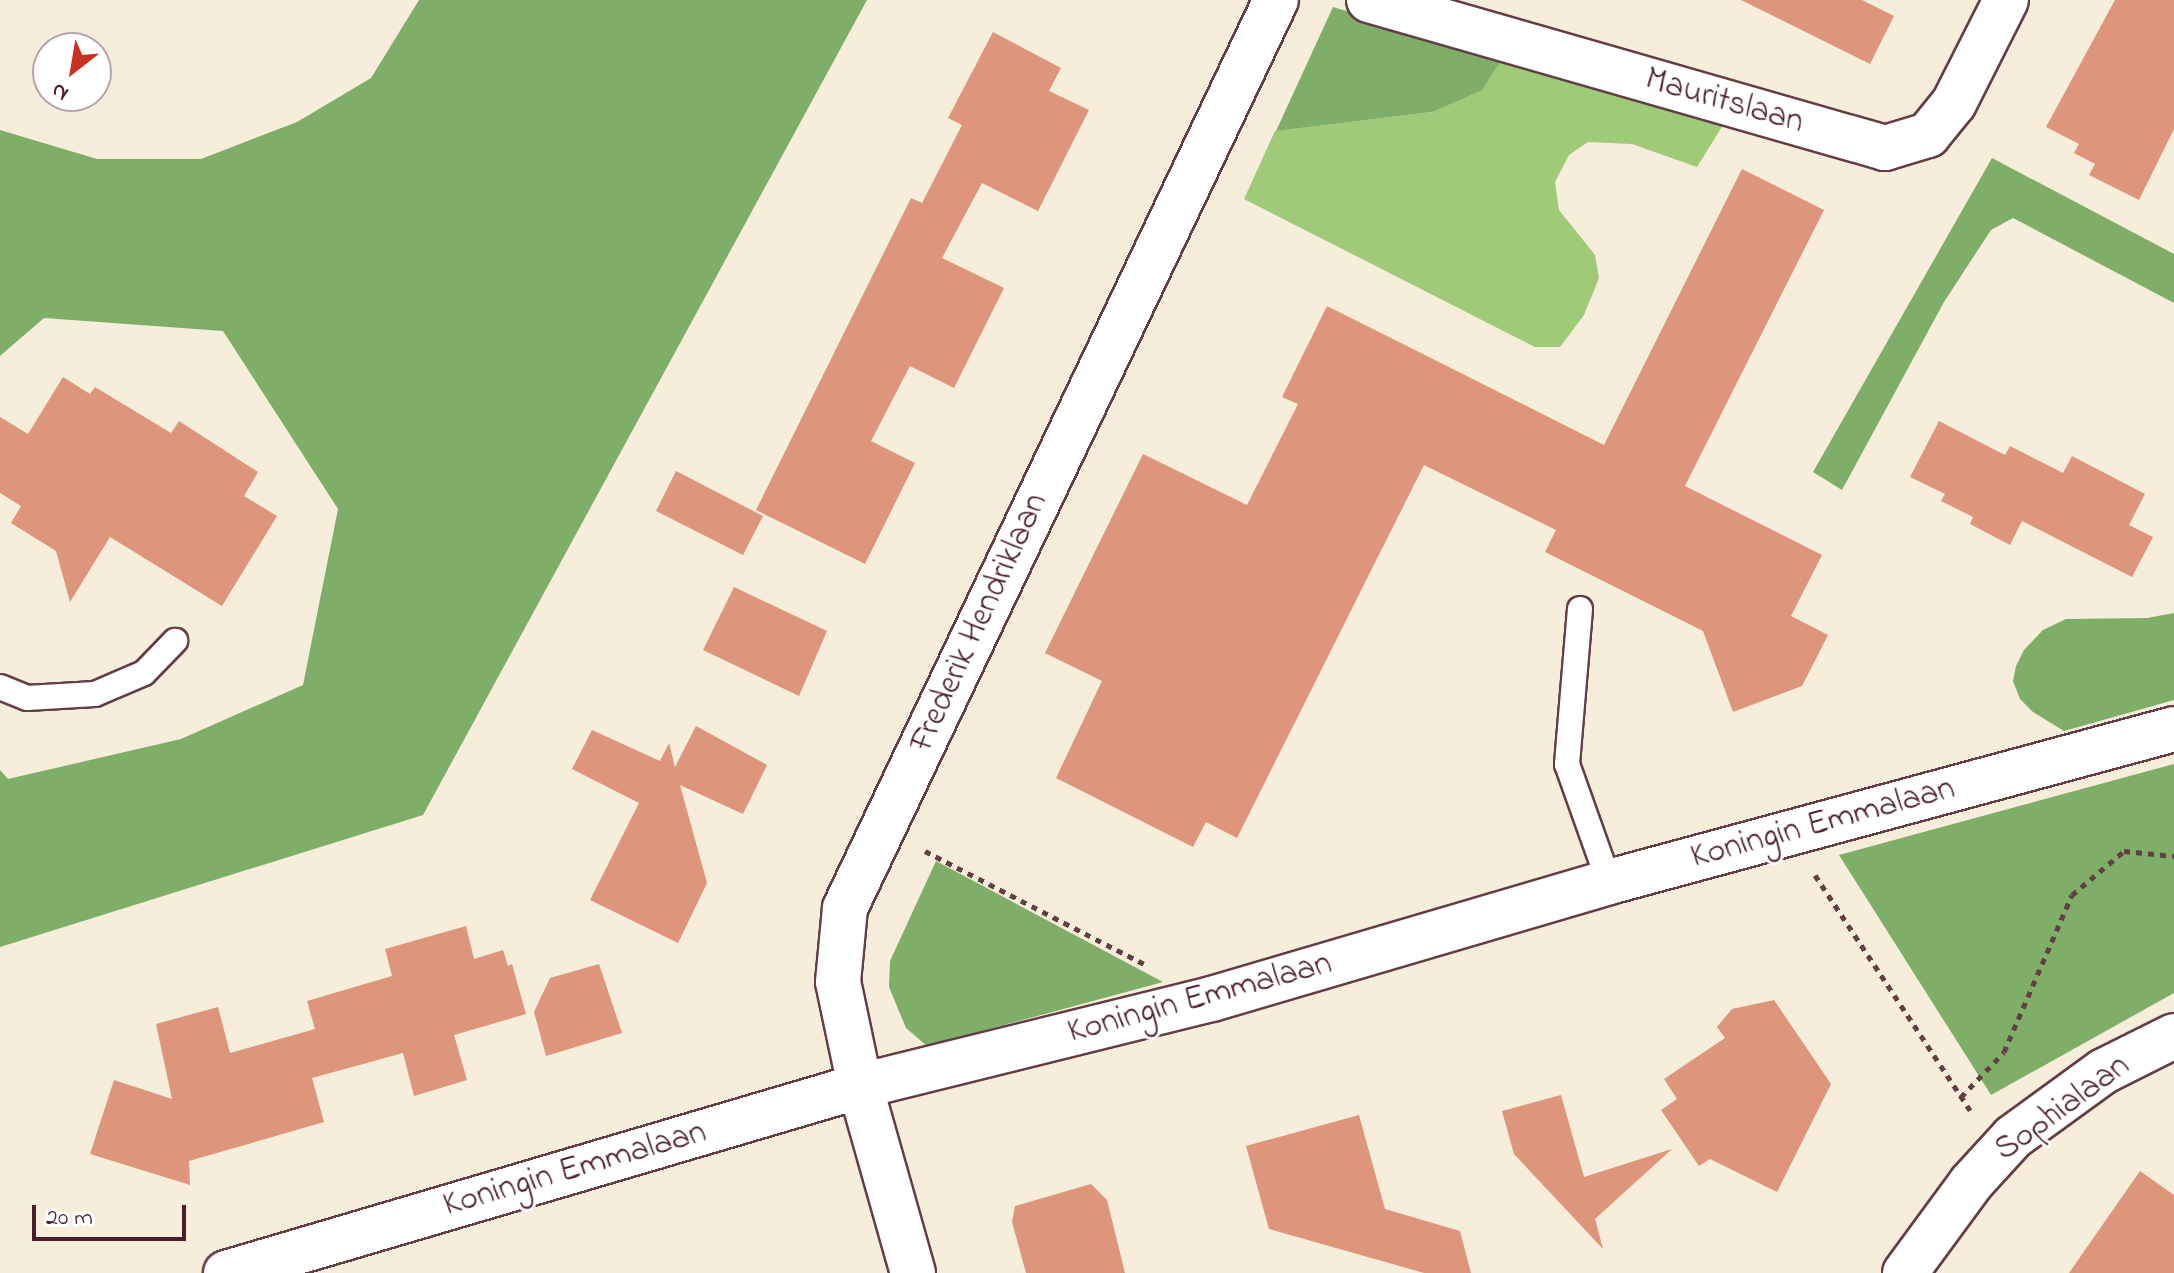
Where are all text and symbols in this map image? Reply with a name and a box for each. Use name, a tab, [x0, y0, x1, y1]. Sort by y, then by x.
north arrow	[32, 32, 112, 112]
street label: Mauritslaan	[1640, 60, 1808, 144]
text: N	[46, 73, 75, 108]
street label: Frederik Hendriklaan	[902, 487, 1058, 759]
street label: Koningin Emmalaan	[1687, 769, 1959, 879]
street label: Koningin Emmalaan	[1064, 944, 1336, 1054]
street label: Sophialaan	[1988, 1046, 2138, 1172]
street label: Koningin Emmalaan	[439, 1113, 711, 1227]
scale bar	[36, 1189, 190, 1239]
text: 20 m	[46, 1201, 93, 1236]

